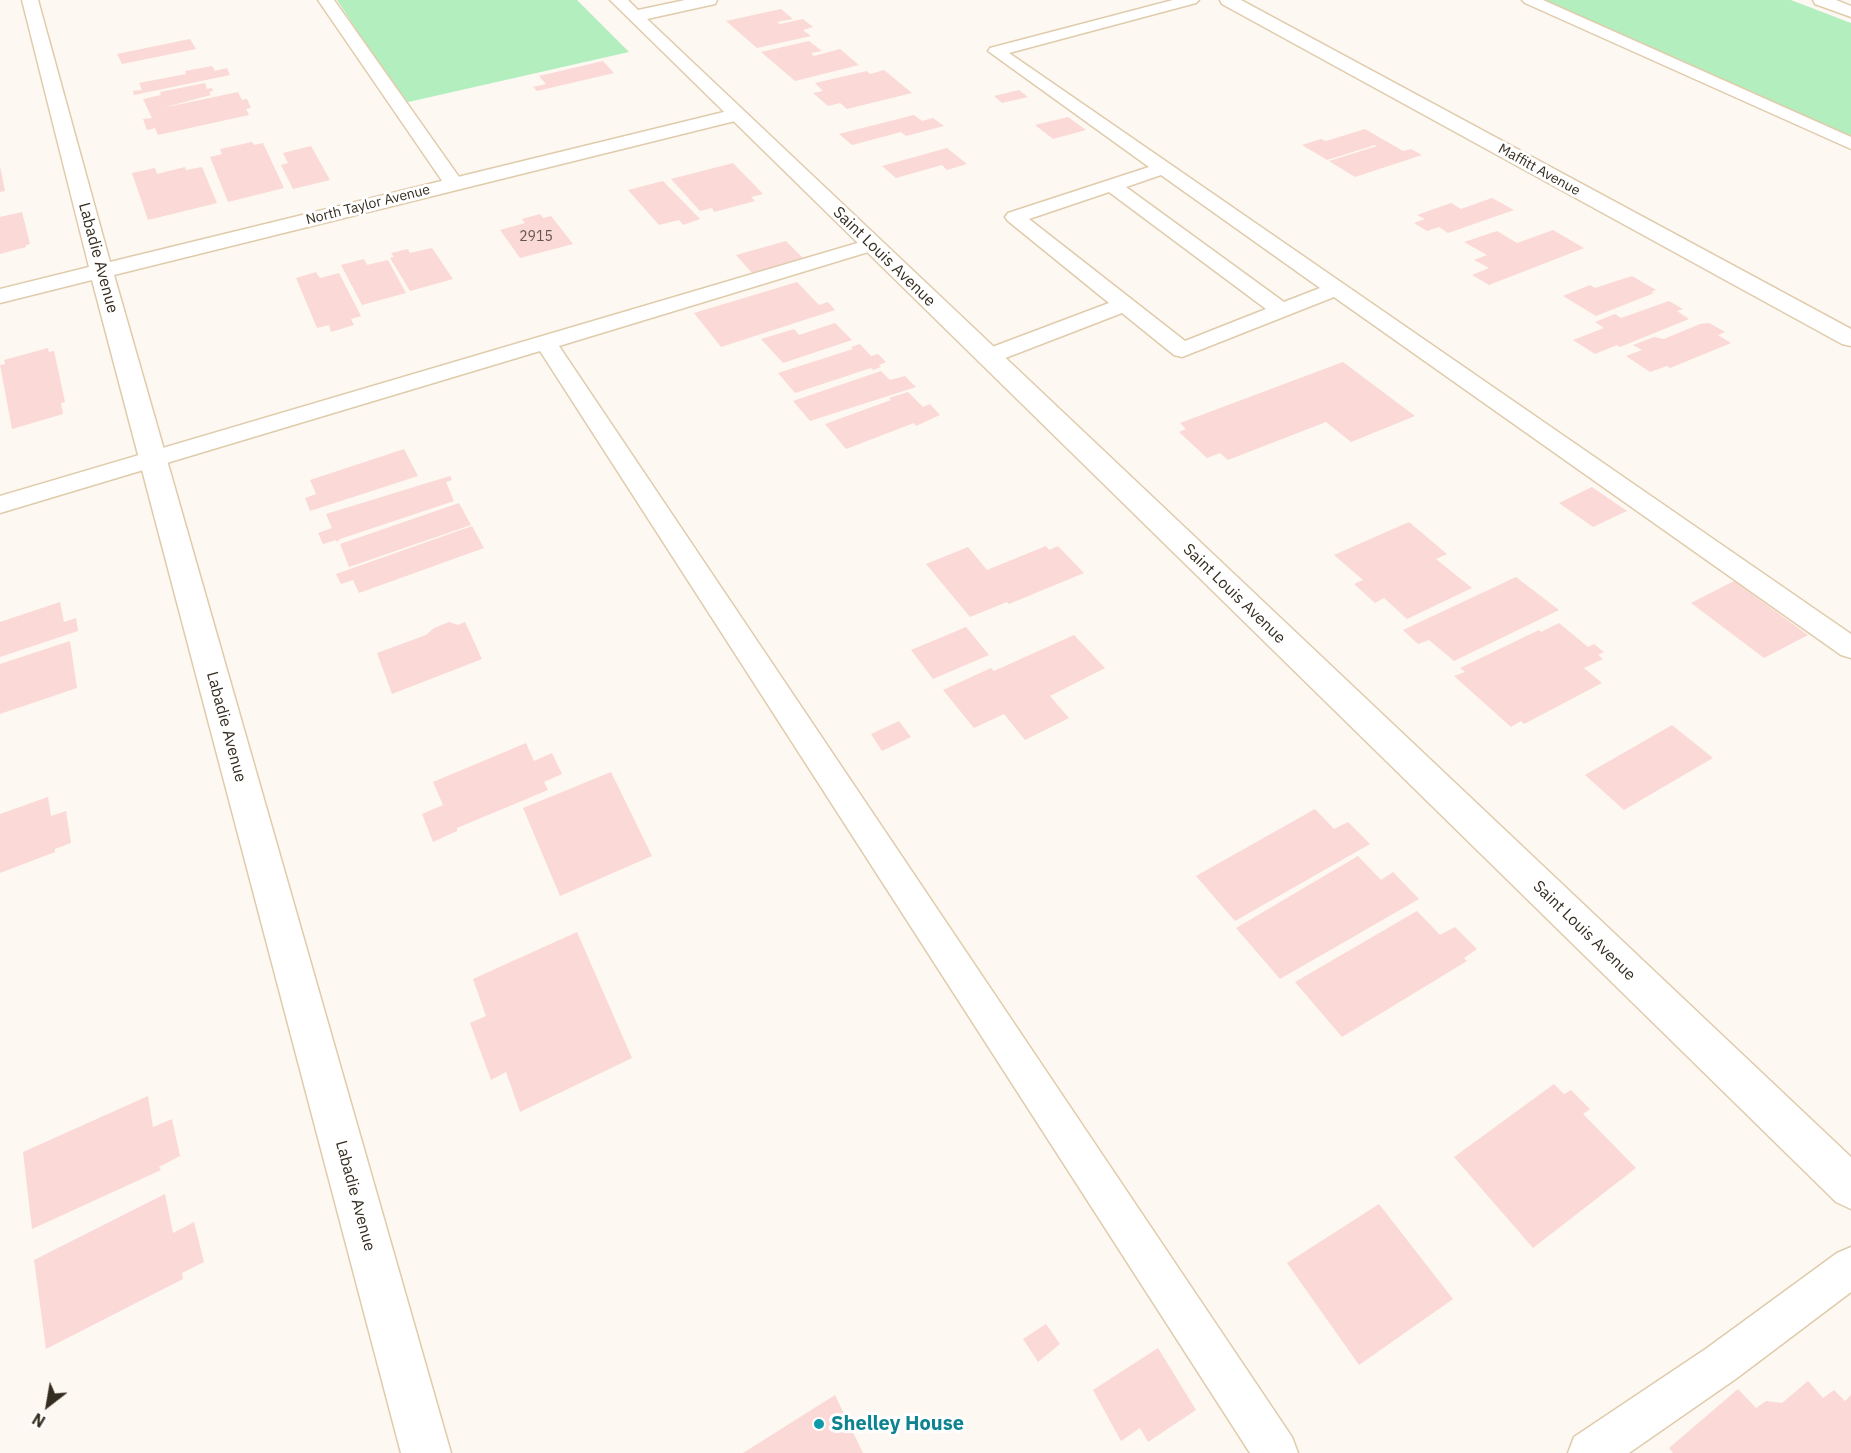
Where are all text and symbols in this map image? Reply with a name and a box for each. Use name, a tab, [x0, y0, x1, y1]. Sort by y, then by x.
street label: Maffitt Avenue	[1495, 141, 1583, 199]
street label: North Taylor Avenue	[304, 181, 432, 229]
street label: Labadie Avenue	[74, 201, 122, 315]
street label: Saint Louis Avenue	[829, 203, 939, 311]
house number: 2915	[519, 229, 553, 245]
street label: Saint Louis Avenue	[1179, 540, 1289, 648]
street label: Labadie Avenue	[202, 670, 250, 784]
street label: Saint Louis Avenue	[1529, 877, 1639, 985]
street label: Labadie Avenue	[331, 1139, 379, 1253]
north arrow	[18, 1375, 78, 1435]
text: N	[29, 1409, 49, 1432]
place label: Shelley House	[831, 1412, 964, 1436]
marker: Shelley House	[812, 1417, 826, 1431]

